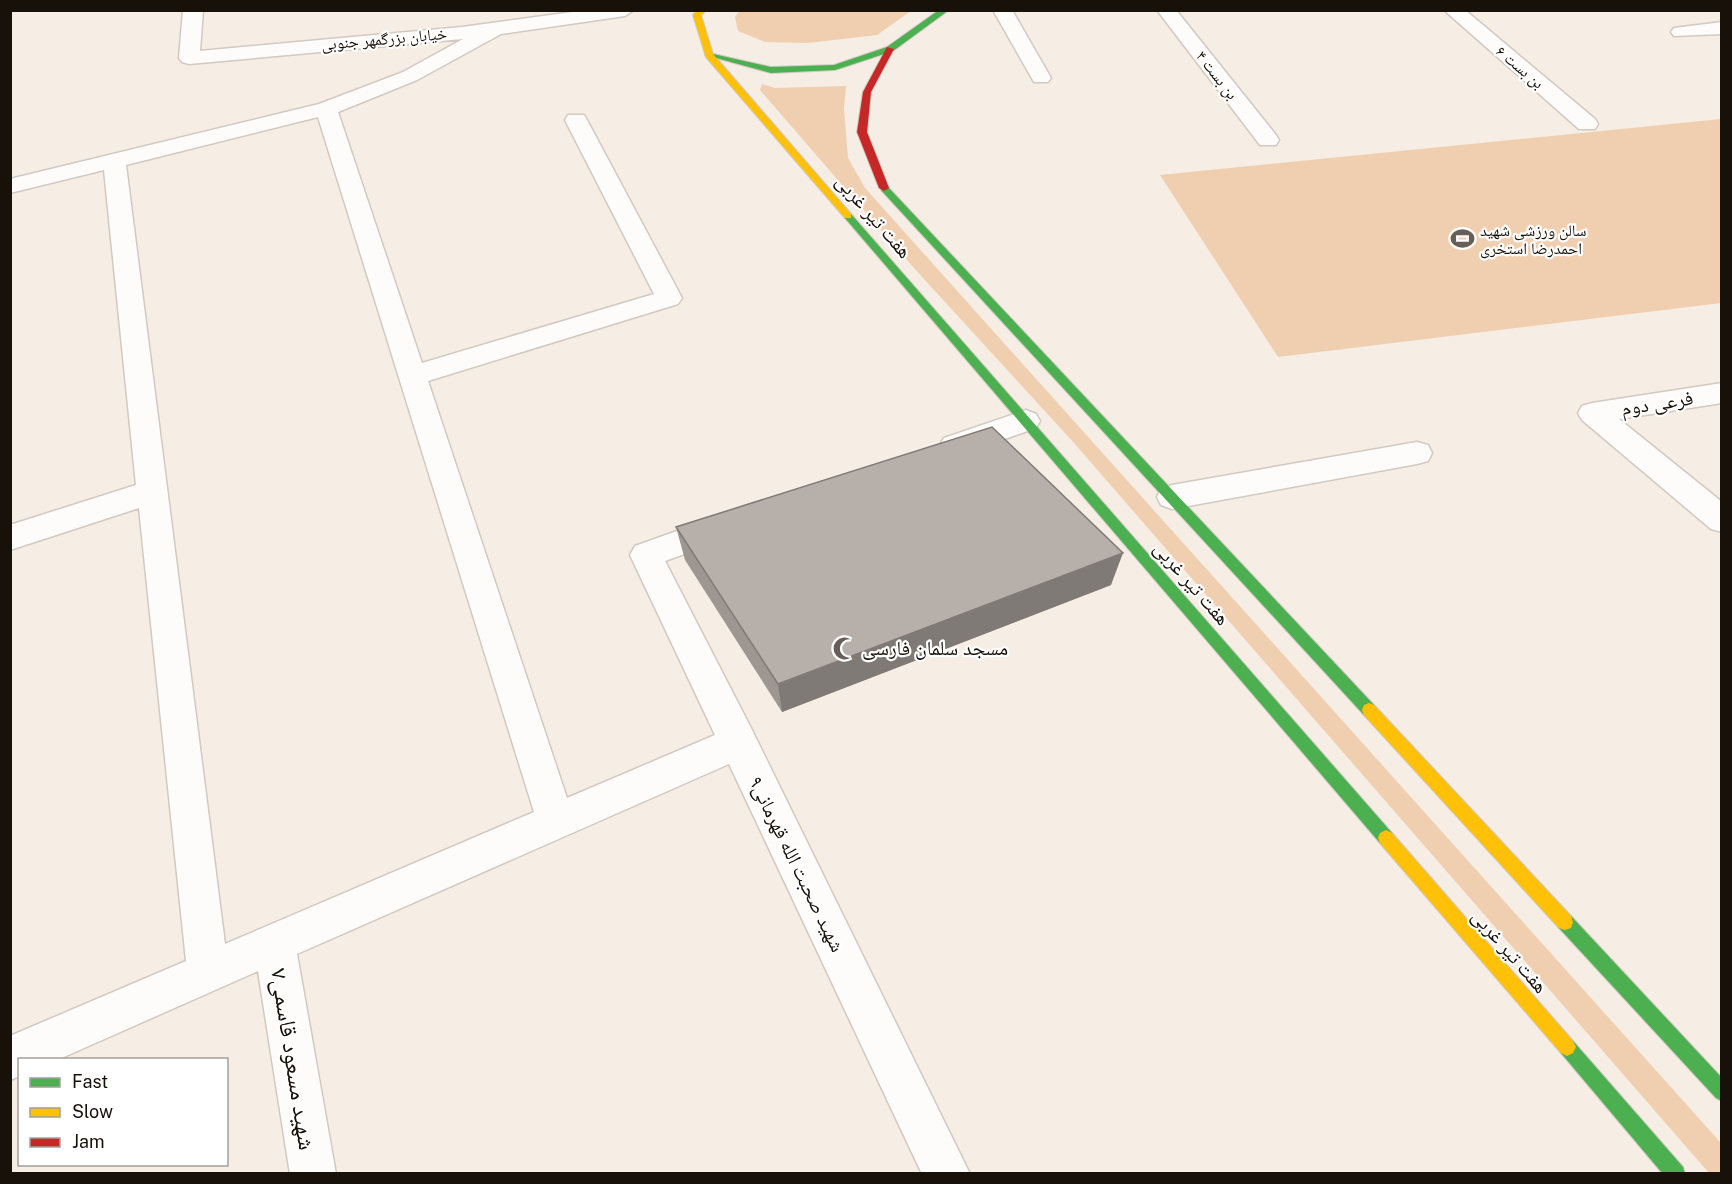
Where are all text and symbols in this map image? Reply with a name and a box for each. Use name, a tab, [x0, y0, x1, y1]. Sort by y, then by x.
street label: خیابان بزرگمهر جنوبی	[320, 24, 448, 55]
street label: بن بست ۶	[1491, 41, 1548, 93]
street label: بن بست ۴	[1191, 47, 1242, 104]
street label: هفت تیر غربی	[831, 169, 917, 263]
place label: سالن ورزشی شهید احمدرضا استخری	[1480, 221, 1586, 259]
sports icon: سالن ورزشی شهید احمدرضا استخری	[1449, 226, 1475, 252]
street label: فرعی دوم	[1619, 385, 1695, 423]
street label: هفت تیر غربی	[1149, 536, 1235, 630]
mosque icon: مسجد سلمان فارسی	[831, 635, 857, 661]
place label: مسجد سلمان فارسی	[862, 636, 1008, 660]
street label: شهید صحبت الله قهرمانی۹	[744, 772, 850, 956]
street label: هفت تیر غربی	[1467, 904, 1553, 998]
street label: شهید مسعود قاسمی۷	[265, 966, 322, 1152]
legend	[18, 1058, 228, 1166]
text: Fast	[72, 1071, 108, 1092]
text: Slow	[72, 1101, 113, 1122]
text: Jam	[72, 1131, 105, 1152]

